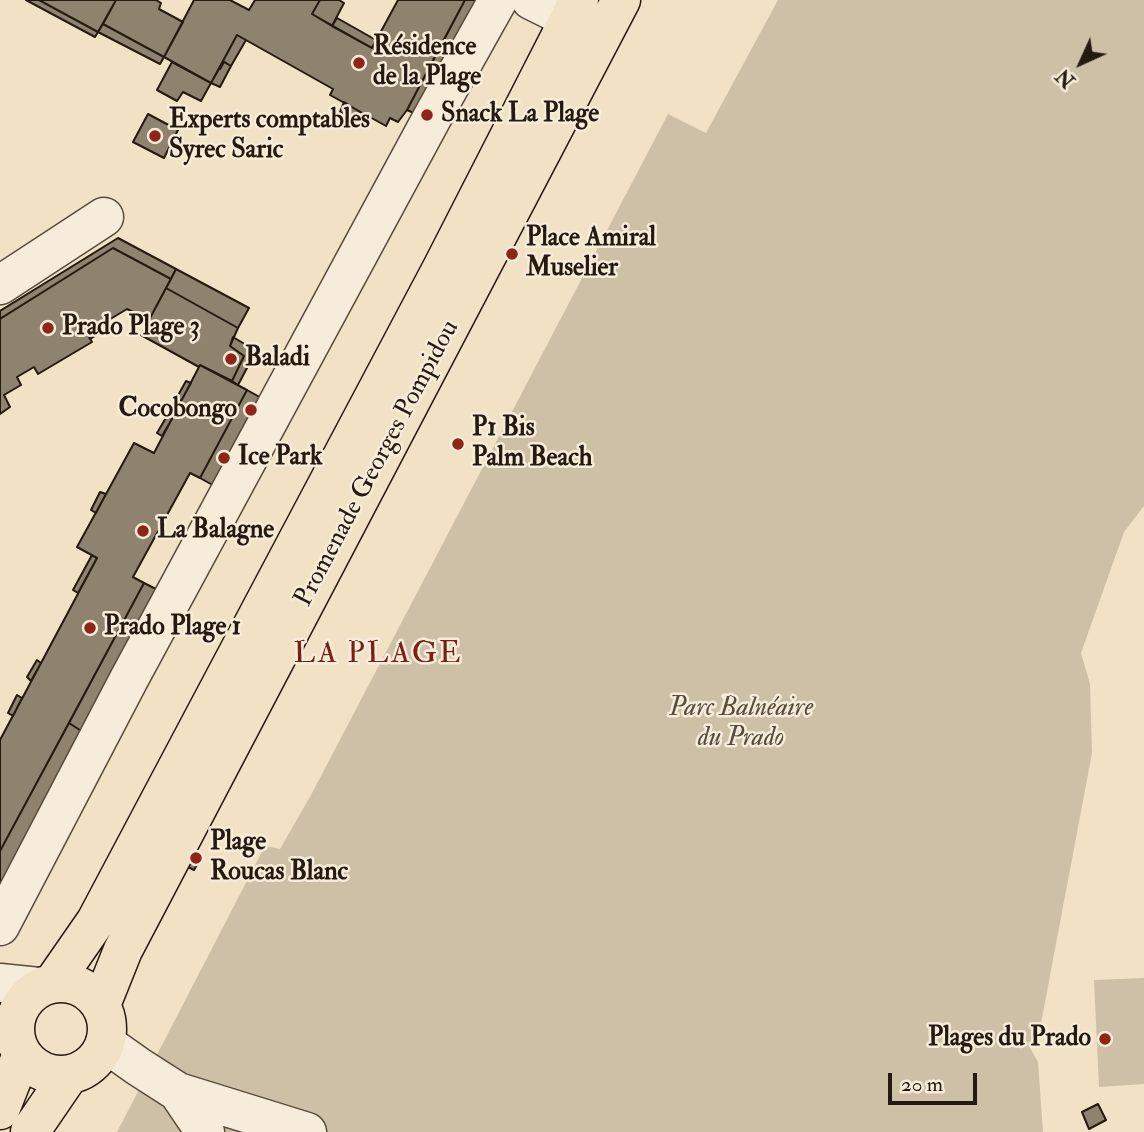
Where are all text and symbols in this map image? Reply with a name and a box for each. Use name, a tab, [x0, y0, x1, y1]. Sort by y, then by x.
north arrow	[1046, 28, 1116, 98]
place label: Résidence de la Plage	[373, 32, 481, 94]
marker: Résidence de la Plage	[351, 55, 367, 71]
text: N	[1052, 63, 1081, 92]
place label: Snack La Plage	[441, 99, 599, 131]
place label: Experts comptables Syrec Saric	[169, 105, 370, 166]
marker: Snack La Plage	[419, 107, 435, 123]
marker: Experts comptables Syrec Saric	[147, 128, 163, 144]
place label: Place Amiral Muselier	[526, 223, 656, 284]
marker: Place Amiral Muselier	[504, 246, 520, 262]
place label: Prado Plage 3	[62, 312, 200, 344]
street label: Promenade Georges Pompidou	[289, 315, 467, 613]
marker: Prado Plage 3	[40, 320, 56, 336]
place label: Baladi	[245, 343, 310, 375]
marker: Baladi	[223, 351, 239, 367]
place label: Cocobongo	[119, 394, 237, 426]
marker: Cocobongo	[243, 402, 259, 418]
place label: P1 Bis Palm Beach	[472, 413, 592, 474]
marker: P1 Bis Palm Beach	[450, 436, 466, 452]
place label: Ice Park	[238, 442, 322, 474]
marker: Ice Park	[216, 450, 232, 466]
place label: La Balagne	[157, 515, 274, 547]
marker: La Balagne	[135, 523, 151, 539]
place label: Prado Plage 1	[104, 612, 241, 644]
marker: Prado Plage 1	[82, 620, 98, 636]
district label: LA PLAGE	[294, 638, 462, 674]
park label: Parc Balnéaire du Prado	[669, 693, 813, 754]
place label: Plage Roucas Blanc	[210, 827, 348, 888]
marker: Plage Roucas Blanc	[188, 850, 204, 866]
place label: Plages du Prado	[928, 1023, 1091, 1055]
marker: Plages du Prado	[1097, 1031, 1113, 1047]
scale bar	[892, 1058, 981, 1102]
text: 20 m	[901, 1071, 943, 1098]

